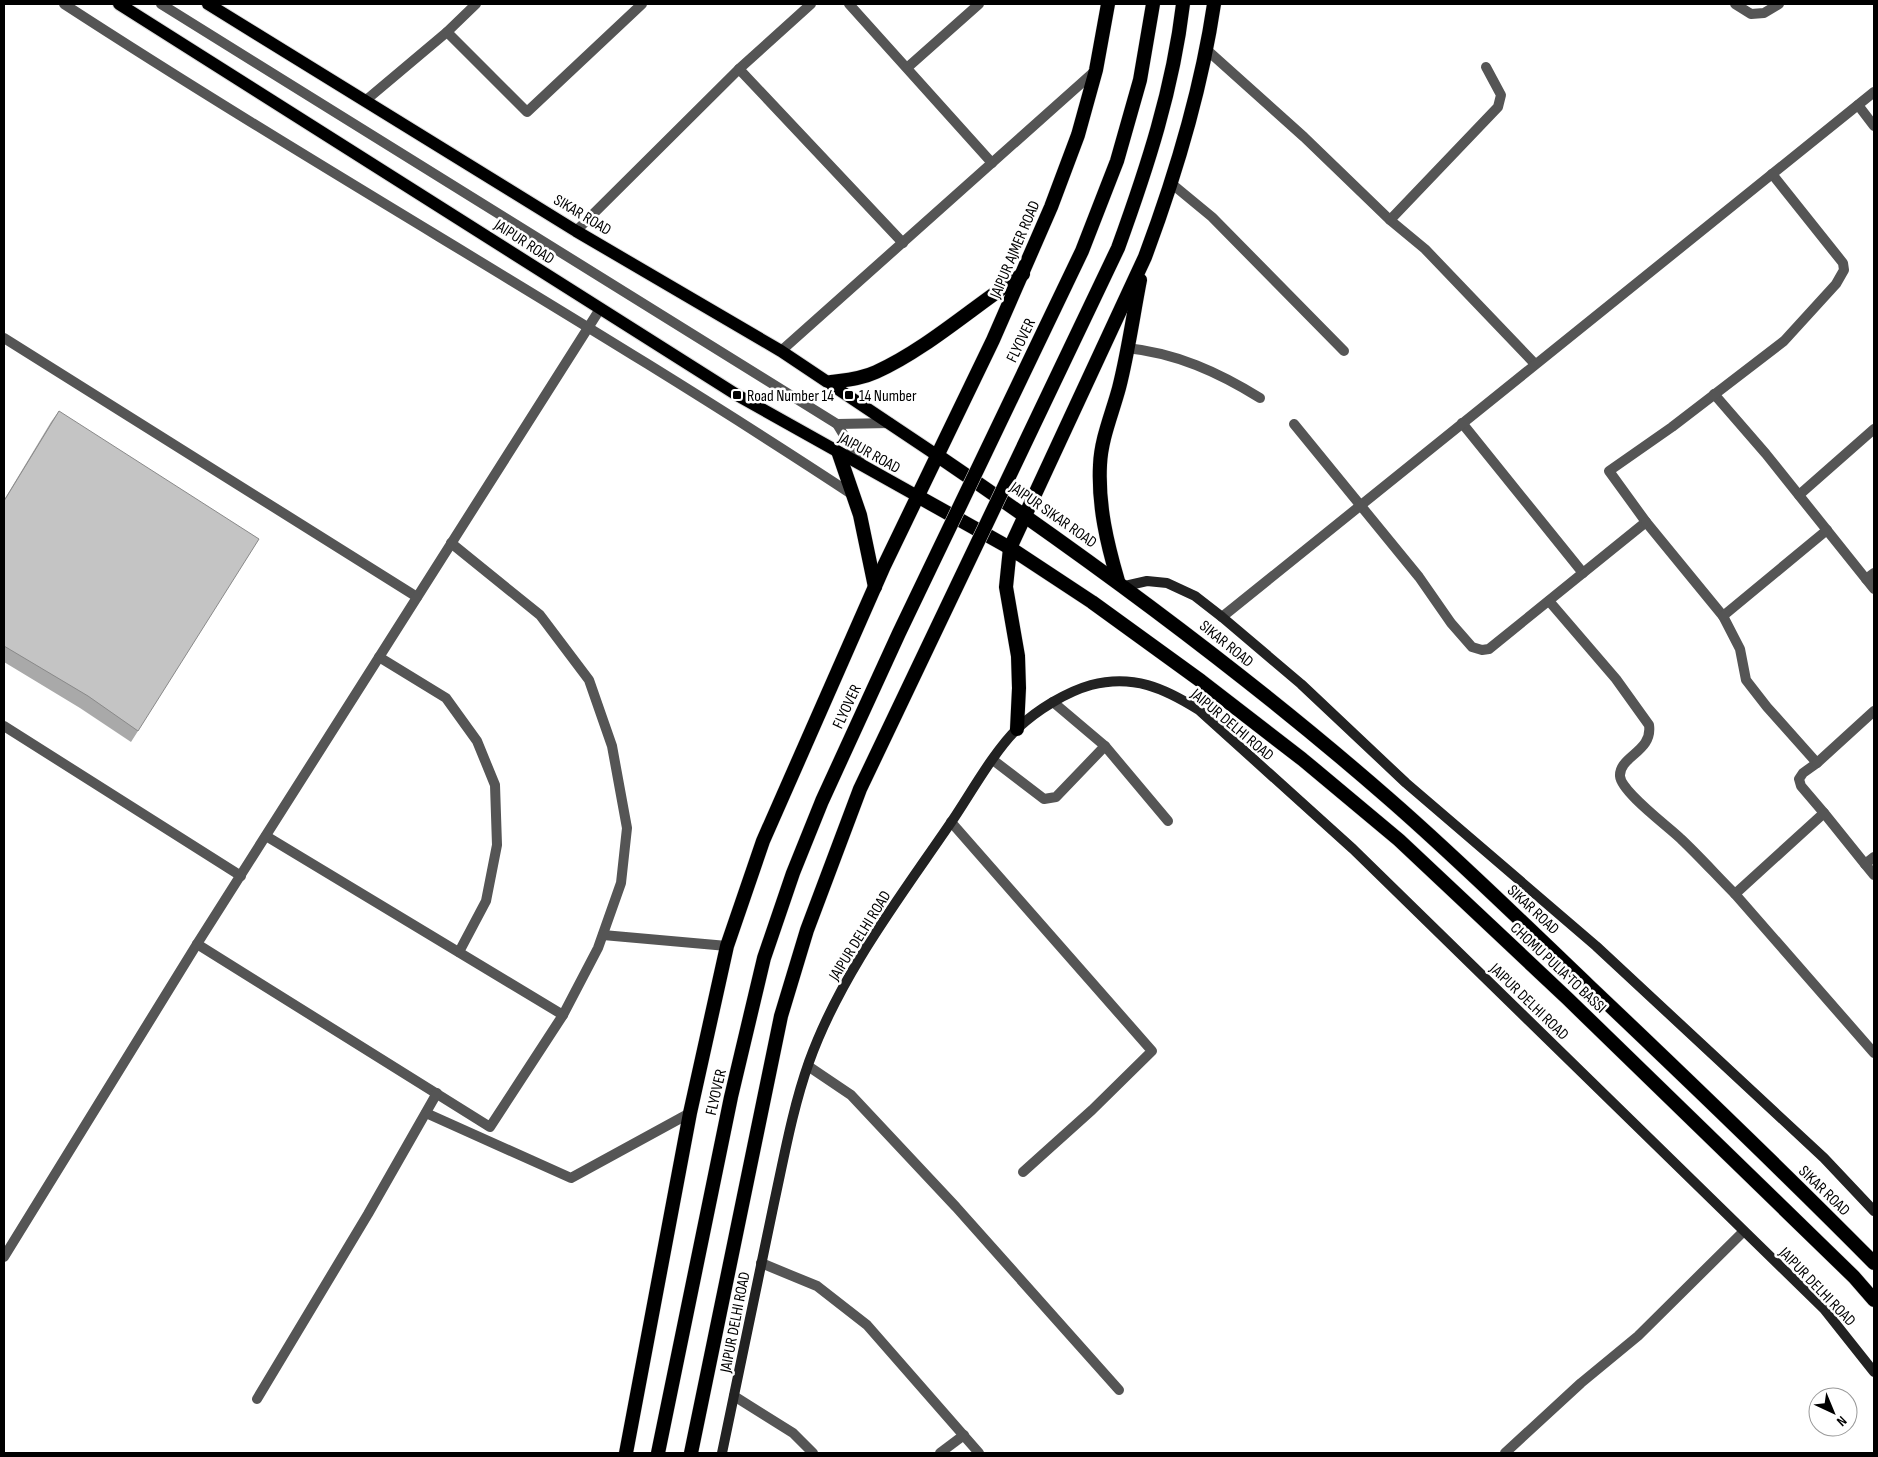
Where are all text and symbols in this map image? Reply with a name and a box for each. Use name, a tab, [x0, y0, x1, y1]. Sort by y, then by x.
street label: SIKAR ROAD	[550, 191, 615, 240]
street label: JAIPUR AJMER ROAD	[986, 198, 1045, 302]
street label: JAIPUR ROAD	[490, 215, 558, 269]
street label: FLYOVER	[1003, 316, 1040, 366]
place label: Road Number 14	[747, 387, 834, 406]
place label: 14 Number	[859, 387, 917, 406]
marker: Road Number 14	[731, 389, 743, 401]
marker: 14 Number	[843, 389, 855, 401]
street label: JAIPUR ROAD	[834, 428, 904, 478]
street label: JAIPUR SIKAR ROAD	[1005, 478, 1100, 552]
street label: SIKAR ROAD	[1195, 617, 1257, 672]
street label: FLYOVER	[829, 682, 866, 732]
street label: JAIPUR DELHI ROAD	[1186, 684, 1277, 765]
street label: SIKAR ROAD	[1503, 881, 1563, 939]
street label: JAIPUR DELHI ROAD	[825, 887, 895, 985]
street label: CHOMU PULIA TO BASSI	[1506, 919, 1610, 1017]
street label: JAIPUR DELHI ROAD	[1485, 959, 1572, 1044]
street label: FLYOVER	[702, 1068, 731, 1117]
street label: SIKAR ROAD	[1794, 1162, 1854, 1220]
street label: JAIPUR DELHI ROAD	[1774, 1243, 1859, 1330]
street label: JAIPUR DELHI ROAD	[716, 1270, 755, 1375]
north arrow	[1808, 1387, 1858, 1437]
text: N	[1833, 1412, 1850, 1430]

